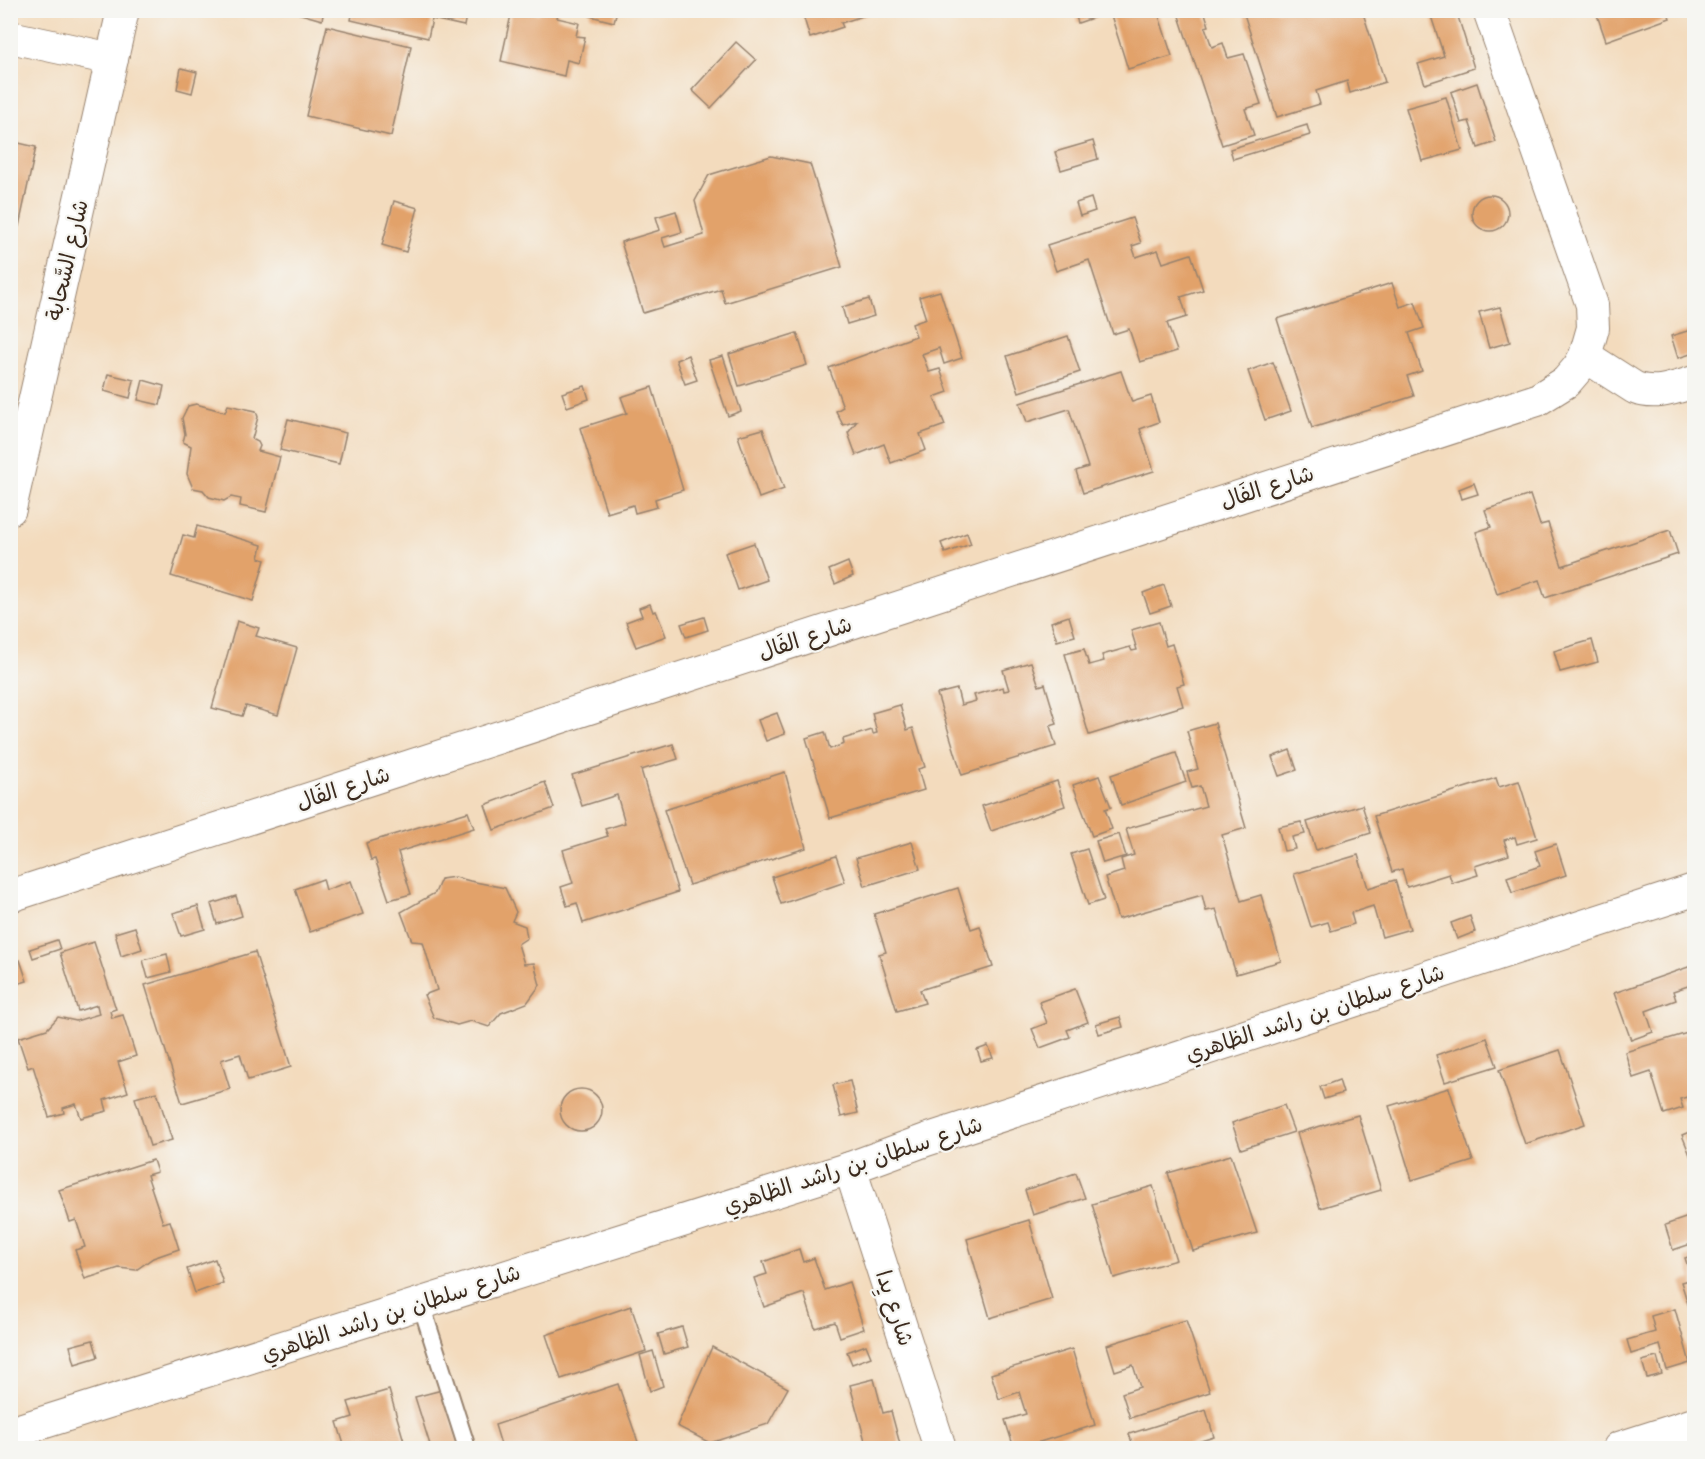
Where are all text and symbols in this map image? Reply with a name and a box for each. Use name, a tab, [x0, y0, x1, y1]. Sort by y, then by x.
street label: شارع السَّحابة	[39, 197, 96, 324]
street label: شارع الفَال	[1216, 458, 1318, 517]
street label: شارع الفَال	[754, 609, 856, 668]
street label: شارع الفَال	[292, 759, 394, 818]
street label: شارع سلطان بن راشد الظاهري	[1182, 957, 1449, 1071]
street label: شارع سلطان بن راشد الظاهري	[720, 1109, 987, 1223]
street label: شارع سلطان بن راشد الظاهري	[258, 1257, 525, 1371]
street label: شارع يِدا	[866, 1266, 921, 1351]

